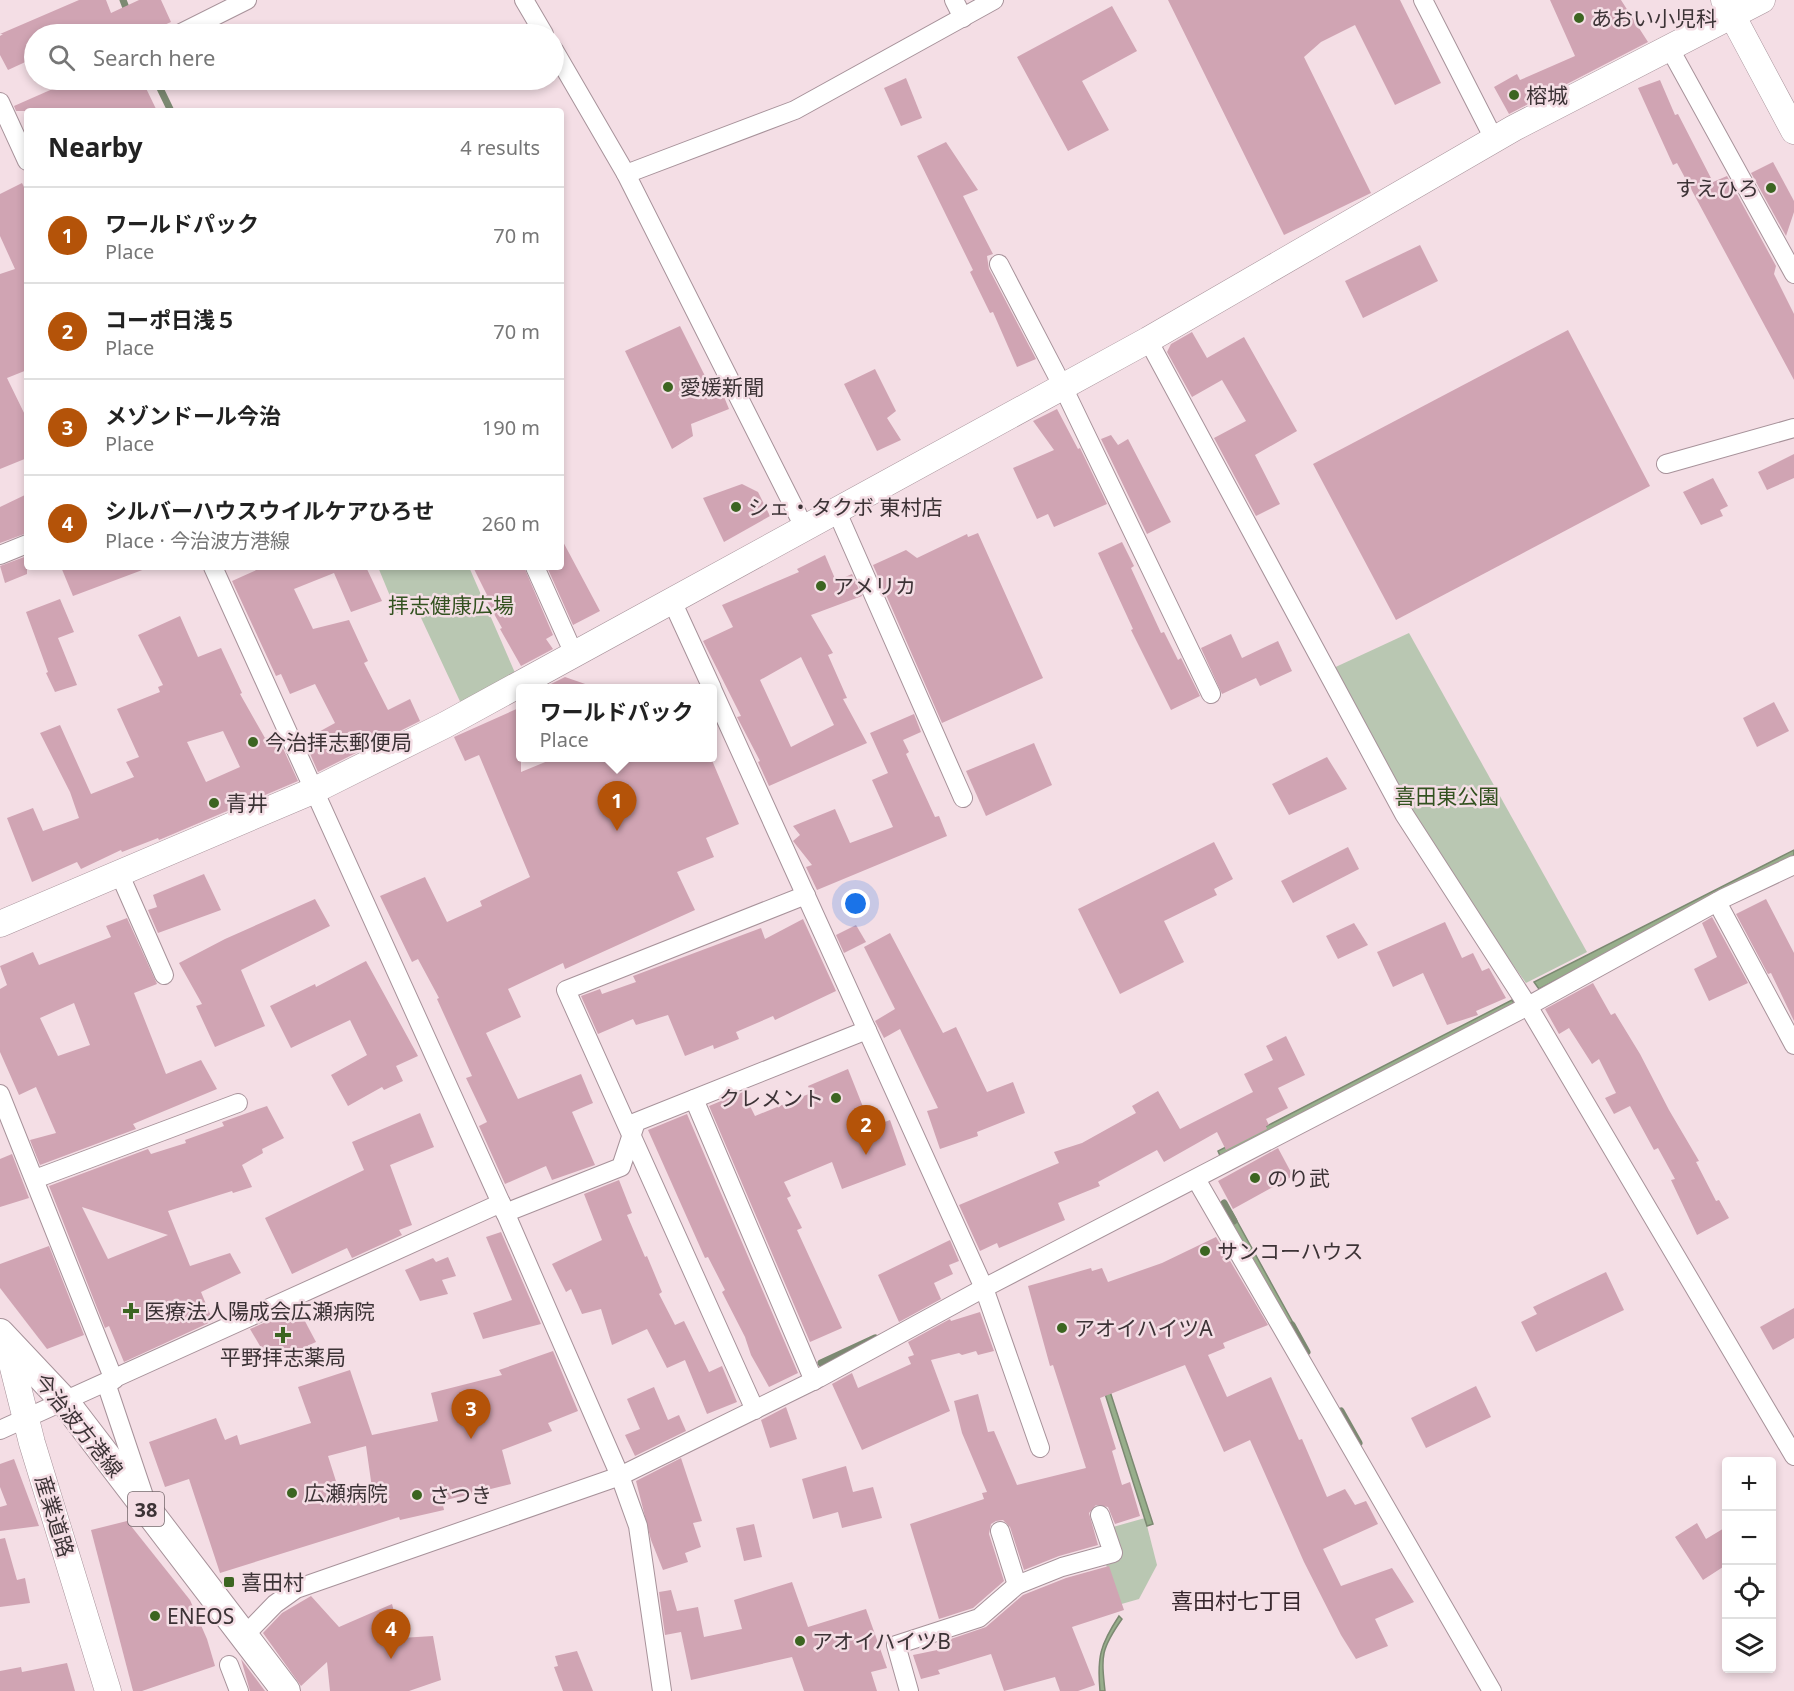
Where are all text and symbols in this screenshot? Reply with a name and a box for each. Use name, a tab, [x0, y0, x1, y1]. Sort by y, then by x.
place label: あおい小児科	[1591, 4, 1717, 32]
marker: あおい小児科	[1572, 11, 1586, 25]
search box	[24, 24, 564, 90]
icon: search	[45, 41, 78, 74]
text: Search here	[93, 42, 215, 72]
place label: 榕城	[1526, 81, 1568, 109]
marker: 榕城	[1507, 88, 1521, 102]
text: Nearby	[48, 129, 143, 165]
text: 4 results	[460, 134, 540, 161]
place label: すえひろ	[1675, 174, 1759, 202]
marker: すえひろ	[1764, 181, 1778, 195]
text: ワールドパック	[105, 208, 259, 238]
text: 1	[62, 222, 73, 249]
text: 70 m	[493, 222, 540, 249]
text: Place	[105, 238, 154, 265]
text: コーポ日浅５	[105, 304, 237, 334]
text: 2	[62, 318, 73, 345]
text: 70 m	[493, 318, 540, 345]
text: Place	[105, 334, 154, 361]
place label: 愛媛新聞	[680, 373, 764, 401]
marker: 愛媛新聞	[661, 380, 675, 394]
text: メゾンドール今治	[105, 400, 281, 430]
text: 3	[62, 414, 73, 441]
text: 190 m	[482, 414, 540, 441]
text: Place	[105, 430, 154, 457]
place label: シェ・タクボ 東村店	[748, 493, 942, 521]
text: シルバーハウスウイルケアひろせ	[105, 495, 435, 525]
marker: シェ・タクボ 東村店	[729, 500, 743, 514]
text: 4	[62, 510, 73, 537]
text: 260 m	[482, 510, 540, 537]
text: Place · 今治波方港線	[105, 527, 290, 554]
place label: アメリカ	[833, 572, 916, 600]
marker: アメリカ	[814, 579, 828, 593]
park label: 拝志健康広場	[388, 591, 514, 619]
popup	[516, 684, 717, 762]
text: ワールドパック	[539, 696, 694, 726]
text: Place	[539, 726, 589, 753]
place label: 今治拝志郵便局	[265, 728, 412, 756]
marker: 今治拝志郵便局	[246, 735, 260, 749]
pin: 1	[598, 782, 636, 831]
park label: 喜田東公園	[1395, 782, 1500, 810]
place label: 青井	[226, 789, 268, 817]
marker: 青井	[207, 796, 221, 810]
your location	[841, 889, 870, 918]
place label: クレメント	[719, 1084, 824, 1112]
marker: クレメント	[829, 1091, 843, 1105]
pin: 2	[846, 1106, 886, 1155]
place label: のり武	[1267, 1164, 1330, 1192]
marker: のり武	[1248, 1171, 1262, 1185]
place label: サンコーハウス	[1217, 1237, 1364, 1265]
marker: サンコーハウス	[1198, 1244, 1212, 1258]
place label: 医療法人陽成会広瀬病院	[144, 1297, 375, 1325]
marker: 医療法人陽成会広瀬病院	[122, 1302, 140, 1320]
place label: アオイハイツA	[1074, 1314, 1213, 1342]
marker: アオイハイツA	[1055, 1321, 1069, 1335]
marker: 平野拝志薬局	[276, 1328, 290, 1342]
place label: 平野拝志薬局	[220, 1343, 346, 1371]
street label: 今治波方港線	[28, 1367, 130, 1483]
pin: 3	[452, 1390, 490, 1439]
map controls	[1722, 1457, 1776, 1673]
button: +	[1722, 1457, 1776, 1511]
street label: 産業道路	[29, 1472, 81, 1560]
place label: 広瀬病院	[304, 1479, 388, 1507]
place label: さつき	[429, 1481, 492, 1509]
marker: 広瀬病院	[285, 1486, 299, 1500]
marker: さつき	[410, 1488, 424, 1502]
road number: 38	[128, 1492, 164, 1526]
button: −	[1722, 1511, 1776, 1565]
button: locate	[1722, 1565, 1776, 1619]
place label: 喜田村	[241, 1568, 304, 1596]
marker: 喜田村	[222, 1575, 236, 1589]
district label: 喜田村七丁目	[1171, 1585, 1303, 1615]
place label: ENEOS	[167, 1602, 234, 1630]
marker: ENEOS	[148, 1609, 162, 1623]
pin: 4	[372, 1610, 410, 1659]
button: layers	[1722, 1619, 1776, 1673]
place label: アオイハイツB	[812, 1627, 951, 1655]
marker: アオイハイツB	[793, 1634, 807, 1648]

